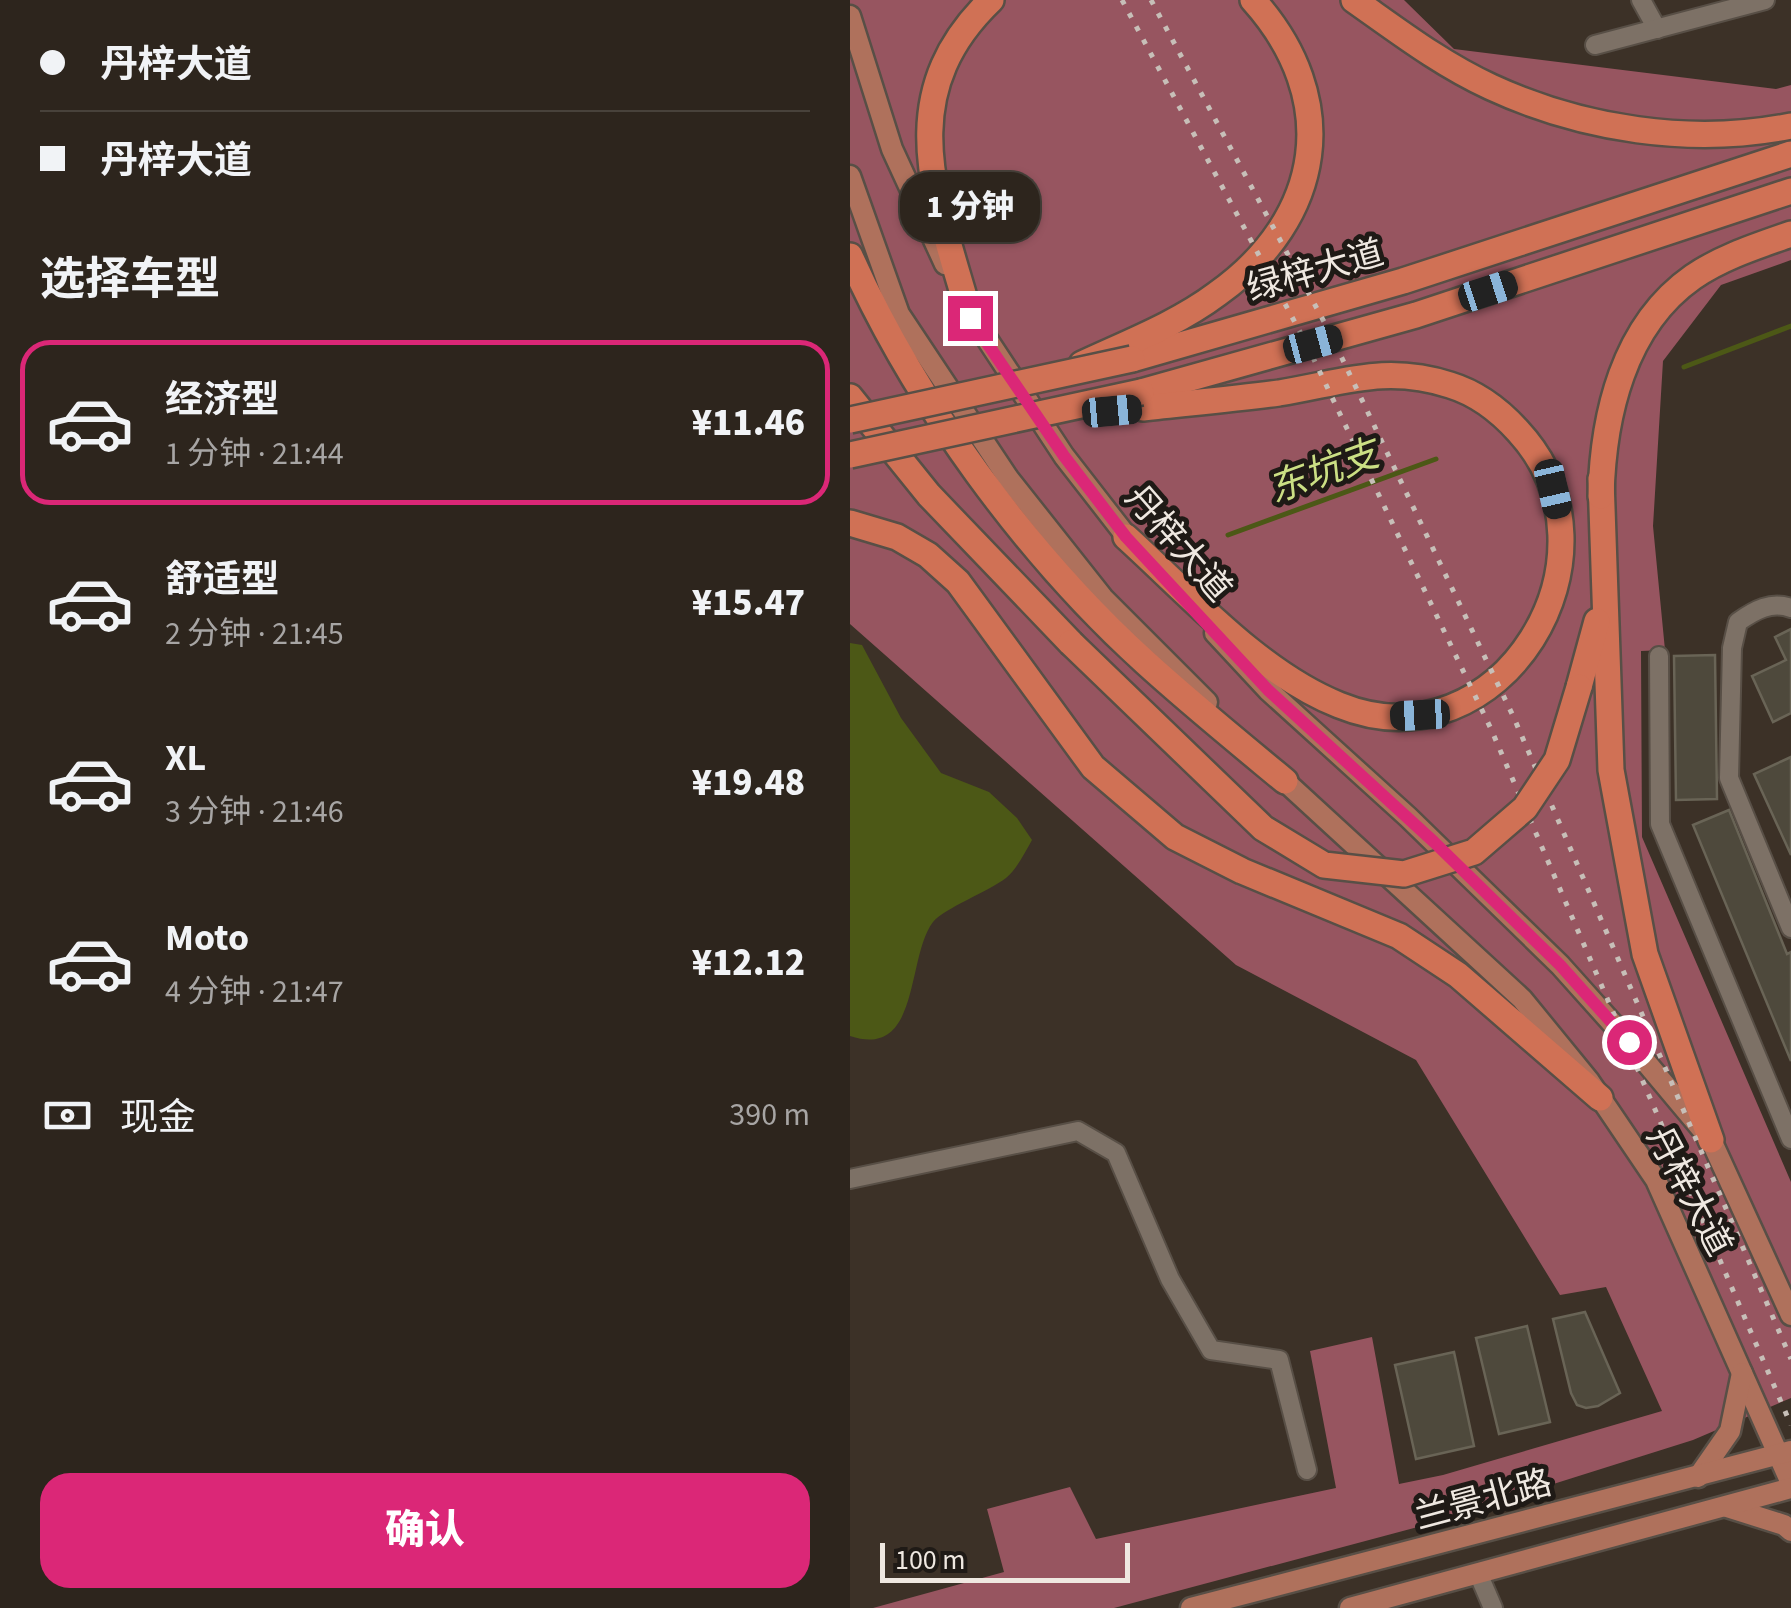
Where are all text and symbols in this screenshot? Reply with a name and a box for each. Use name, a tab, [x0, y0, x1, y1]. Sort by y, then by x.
text: 丹梓大道	[100, 38, 252, 92]
text: 丹梓大道	[100, 134, 252, 188]
callout: 1 分钟	[900, 173, 1040, 243]
text: 1 分钟	[926, 184, 1014, 230]
street label: 绿梓大道	[1241, 228, 1389, 314]
text: 选择车型	[40, 248, 220, 312]
car	[1455, 267, 1521, 315]
route end	[948, 296, 993, 341]
car	[1280, 322, 1346, 366]
text: 经济型	[165, 373, 279, 427]
icon: car	[45, 378, 135, 468]
car	[1081, 393, 1143, 429]
text: ¥11.46	[692, 396, 805, 450]
water label: 东坑支	[1261, 426, 1390, 517]
text: 1 分钟 · 21:44	[165, 431, 344, 477]
car	[1532, 456, 1574, 522]
street label: 丹梓大道	[1113, 474, 1243, 613]
text: 舒适型	[165, 553, 279, 607]
icon: car	[45, 558, 135, 648]
text: ¥15.47	[692, 576, 805, 630]
text: 2 分钟 · 21:45	[165, 611, 344, 657]
car	[1389, 698, 1451, 732]
text: XL	[165, 731, 206, 785]
icon: car	[45, 738, 135, 828]
text: ¥19.48	[692, 756, 805, 810]
text: 3 分钟 · 21:46	[165, 789, 344, 835]
text: Moto	[165, 911, 249, 965]
icon: car	[45, 918, 135, 1008]
text: ¥12.12	[692, 936, 805, 990]
text: 4 分钟 · 21:47	[165, 969, 344, 1015]
route start	[1607, 1020, 1652, 1065]
icon: cash	[40, 1088, 95, 1143]
text: 现金	[120, 1091, 196, 1145]
text: 390 m	[729, 1092, 810, 1138]
street label: 丹梓大道	[1634, 1118, 1744, 1265]
street label: 兰景北路	[1409, 1458, 1557, 1542]
button: 确认	[40, 1473, 810, 1588]
scale bar	[880, 1538, 1130, 1582]
text: 100 m	[895, 1540, 966, 1580]

